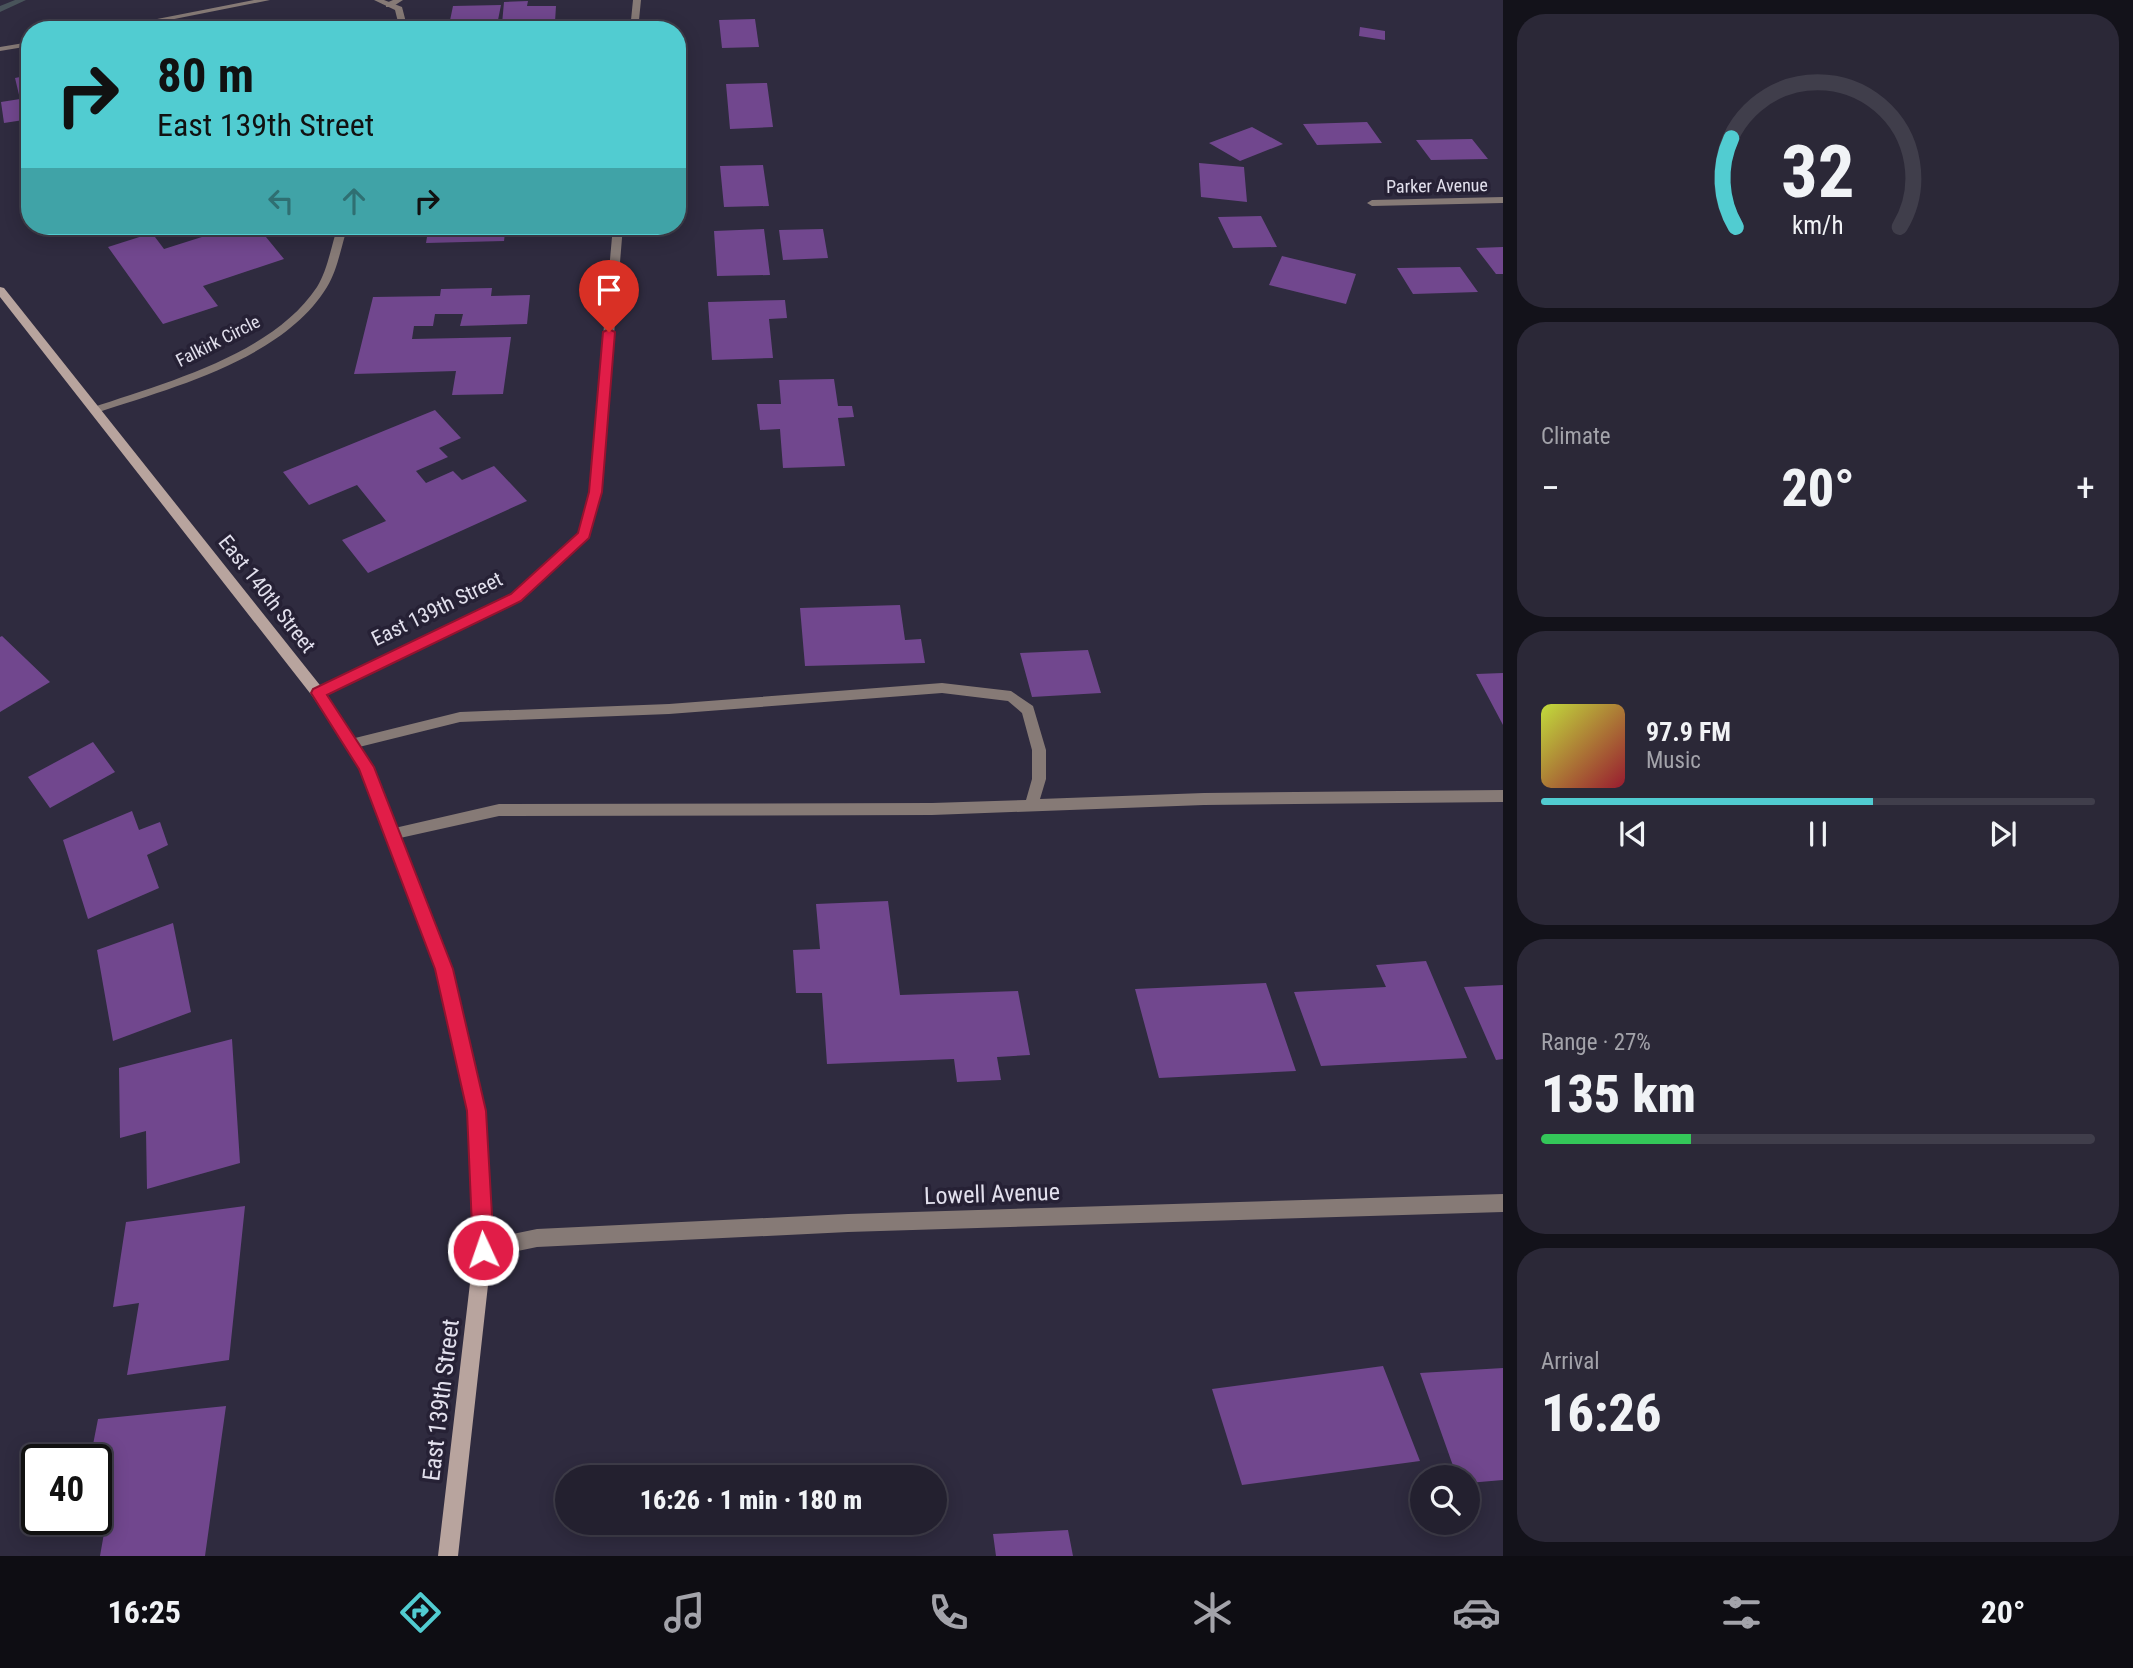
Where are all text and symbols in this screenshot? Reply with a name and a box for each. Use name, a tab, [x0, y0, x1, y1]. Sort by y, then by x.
text: 80 m	[157, 47, 254, 104]
icon: right	[42, 49, 133, 140]
text: East 139th Street	[157, 106, 374, 144]
text: 32	[1781, 130, 1855, 216]
street label: Parker Avenue	[1386, 174, 1488, 197]
icon: left	[262, 182, 300, 220]
icon: ahead	[335, 182, 373, 220]
icon: right	[408, 182, 446, 220]
text: km/h	[1792, 211, 1844, 240]
pin	[579, 260, 639, 332]
icon: arrive	[590, 271, 628, 309]
street label: Falkirk Circle	[172, 310, 263, 371]
text: Climate	[1541, 423, 1611, 450]
text: 20°	[1781, 458, 1855, 519]
text: −	[1541, 466, 1560, 510]
text: +	[2076, 466, 2095, 510]
street label: East 140th Street	[214, 530, 320, 658]
street label: East 139th Street	[368, 567, 506, 651]
text: 97.9 FM	[1646, 717, 1731, 747]
text: Music	[1646, 747, 1701, 774]
icon: previous	[1614, 815, 1652, 853]
icon: pause	[1799, 815, 1837, 853]
icon: next	[1984, 815, 2022, 853]
text: Range · 27%	[1541, 1029, 1651, 1056]
text: 135 km	[1541, 1064, 1696, 1125]
street label: Lowell Avenue	[924, 1178, 1060, 1210]
position arrow	[446, 1213, 520, 1287]
street label: East 139th Street	[417, 1317, 465, 1483]
text: Arrival	[1541, 1348, 1600, 1375]
text: 16:26	[1541, 1383, 1661, 1444]
speed limit sign: 40	[21, 1444, 112, 1535]
map controls	[1410, 1465, 1480, 1535]
button: search	[1410, 1465, 1480, 1535]
text: 16:26 · 1 min · 180 m	[640, 1485, 862, 1515]
icon: directions	[396, 1588, 445, 1637]
icon: music	[660, 1588, 709, 1637]
icon: phone	[924, 1588, 973, 1637]
icon: climate	[1188, 1588, 1237, 1637]
icon: car	[1452, 1588, 1501, 1637]
icon: filters	[1717, 1588, 1766, 1637]
text: 16:25	[108, 1593, 181, 1631]
text: 20°	[1981, 1593, 2025, 1631]

